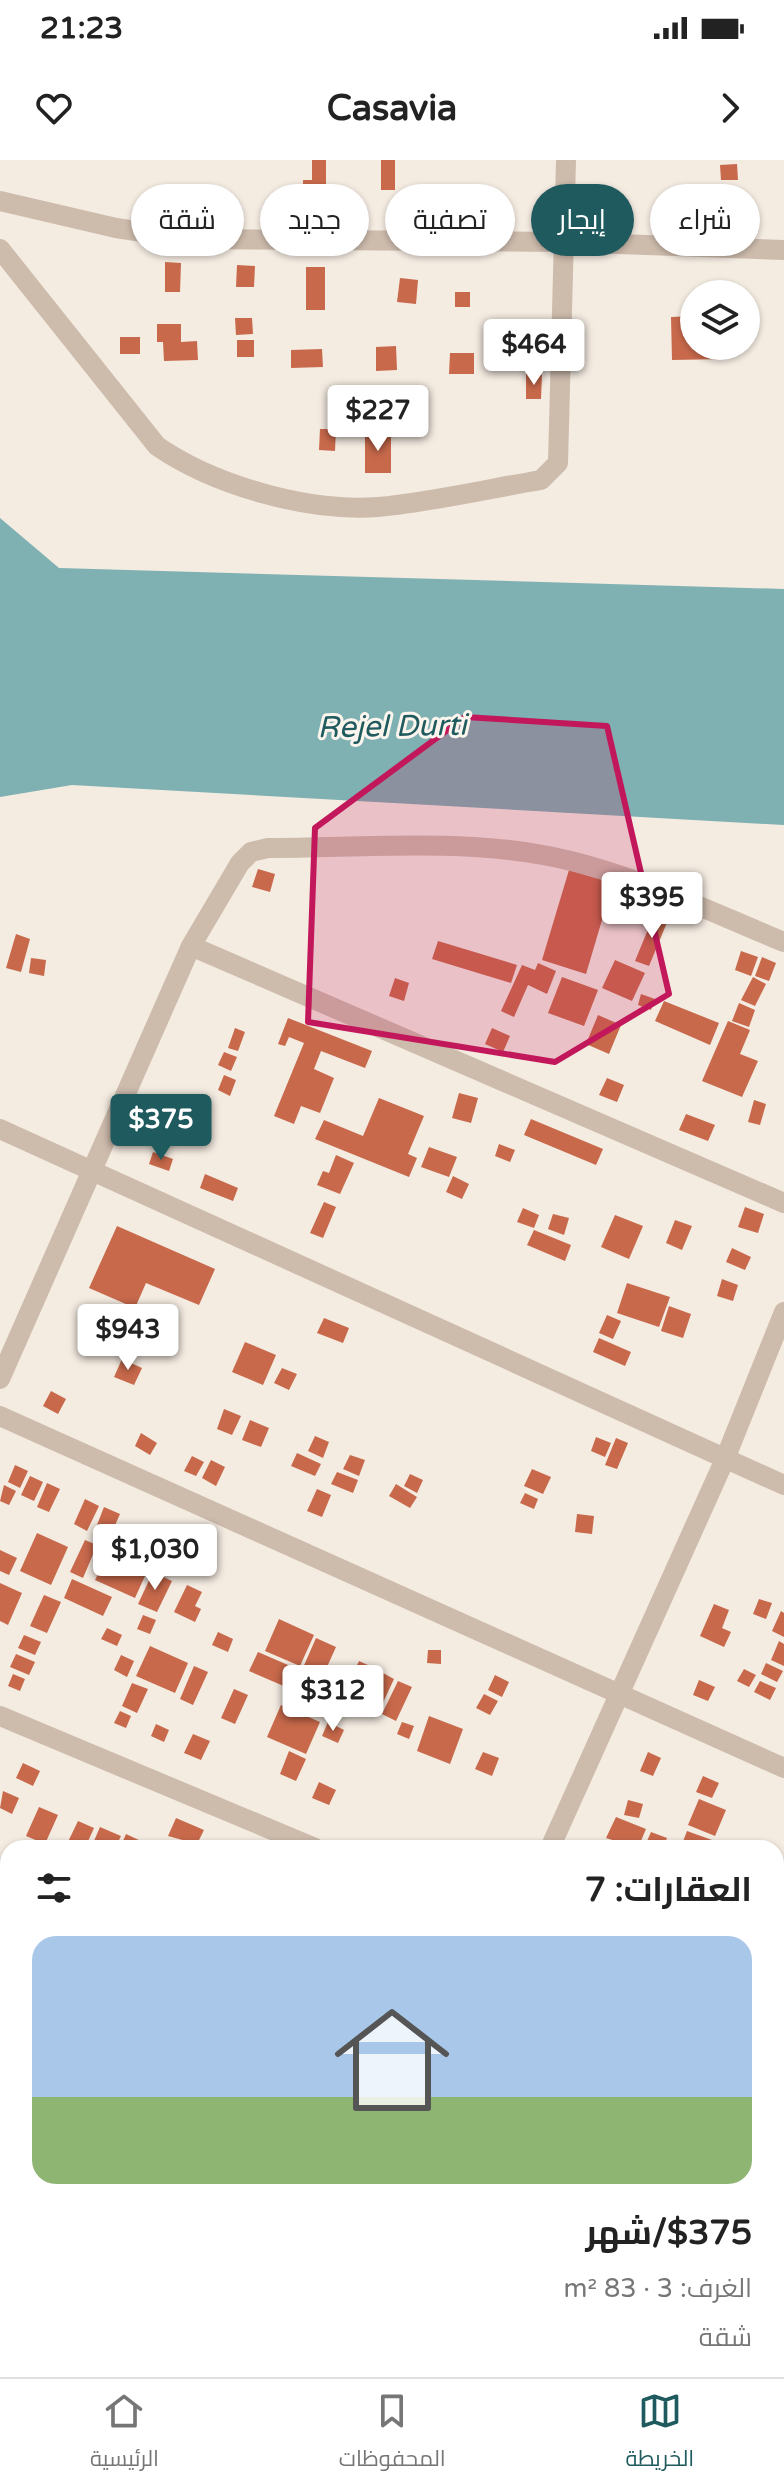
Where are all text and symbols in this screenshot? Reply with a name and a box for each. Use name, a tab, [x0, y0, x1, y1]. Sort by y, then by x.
text: 21:23	[40, 10, 123, 47]
icon: heart	[32, 86, 76, 130]
icon: forward	[708, 86, 752, 130]
text: Casavia	[327, 87, 457, 130]
chip: شقة	[131, 184, 244, 256]
chip: جديد	[260, 184, 369, 256]
chip: تصفية	[385, 184, 515, 256]
chip: إيجار	[531, 184, 634, 256]
chip: شراء	[650, 184, 760, 256]
map controls	[680, 280, 760, 360]
button: layers	[680, 280, 760, 360]
pin: $464	[487, 319, 581, 387]
text: $464	[501, 329, 567, 360]
pin: $227	[331, 385, 425, 453]
text: $227	[345, 395, 411, 426]
water label: Rejel Durti	[317, 707, 470, 746]
pin: $395	[605, 872, 699, 940]
text: $395	[619, 882, 685, 913]
pin: $375	[114, 1094, 208, 1162]
text: $375	[128, 1104, 194, 1135]
pin: $943	[81, 1304, 175, 1372]
text: $943	[95, 1314, 161, 1345]
pin: $1,030	[90, 1524, 220, 1592]
text: $1,030	[111, 1534, 199, 1565]
pin: $312	[286, 1665, 380, 1733]
text: $312	[300, 1675, 366, 1706]
icon: filters	[32, 1866, 76, 1910]
text: العقارات: 7	[585, 1870, 752, 1911]
icon: home	[320, 1988, 464, 2132]
text: $375/شهر	[585, 2213, 752, 2254]
text: الغرف: 3 · 83 m²	[564, 2273, 752, 2304]
text: شقة	[699, 2322, 752, 2353]
tab: الرئيسية	[90, 2389, 159, 2479]
tab: المحفوظات	[339, 2389, 446, 2479]
tab: الخريطة	[625, 2389, 694, 2479]

